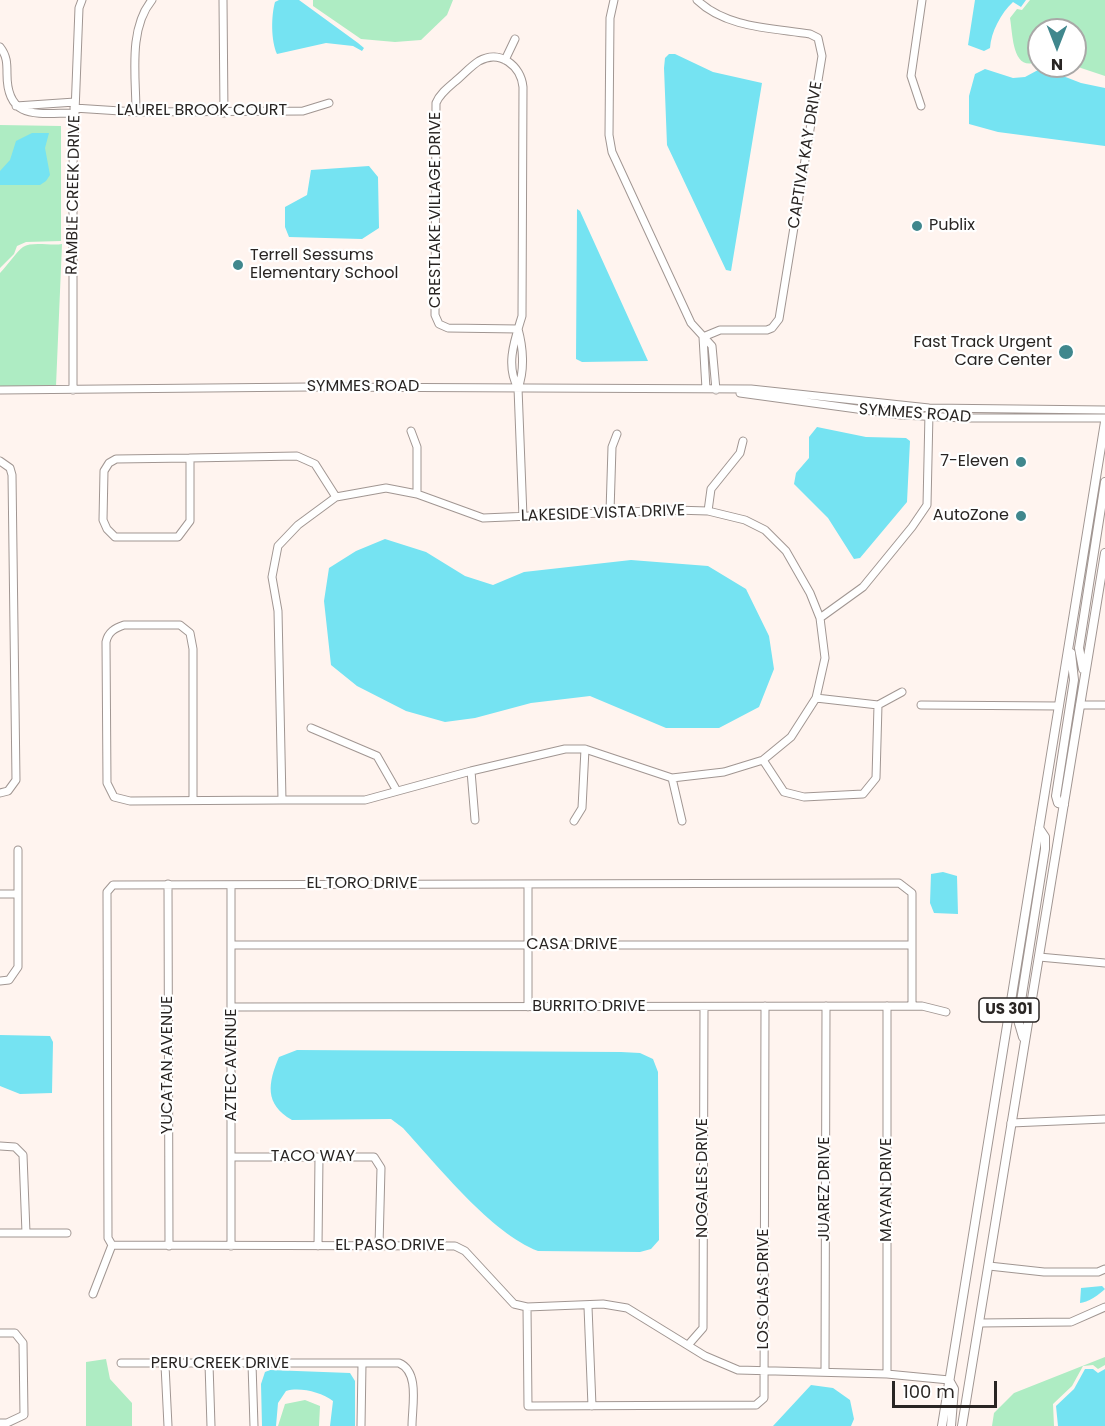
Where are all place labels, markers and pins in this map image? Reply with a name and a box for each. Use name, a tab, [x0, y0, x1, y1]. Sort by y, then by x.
place label: Publix	[929, 216, 975, 236]
marker: Publix	[910, 219, 924, 233]
place label: Terrell Sessums Elementary School	[250, 246, 398, 284]
marker: Terrell Sessums Elementary School	[231, 258, 245, 272]
place label: Fast Track Urgent Care Center	[913, 333, 1052, 371]
marker: Fast Track Urgent Care Center	[1057, 343, 1075, 361]
place label: 7-Eleven	[940, 452, 1009, 472]
marker: 7-Eleven	[1014, 455, 1028, 469]
place label: AutoZone	[933, 506, 1009, 526]
marker: AutoZone	[1014, 509, 1028, 523]

